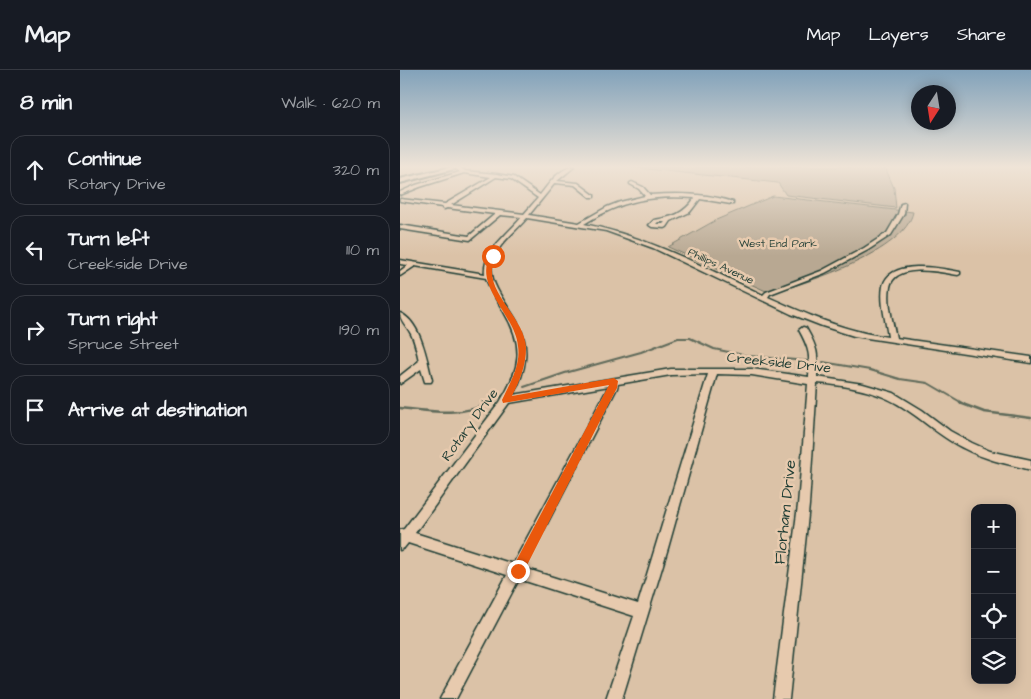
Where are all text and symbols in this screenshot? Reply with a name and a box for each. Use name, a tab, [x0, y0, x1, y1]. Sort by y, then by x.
text: Map	[25, 18, 70, 52]
text: Map	[806, 22, 840, 47]
text: Layers	[868, 22, 929, 47]
text: Share	[957, 22, 1006, 47]
north arrow	[911, 85, 956, 130]
text: 8 min	[20, 88, 72, 117]
text: Walk · 620 m	[281, 92, 380, 114]
text: Continue	[68, 146, 142, 173]
icon: ahead	[21, 156, 49, 184]
text: 320 m	[333, 159, 379, 181]
text: Rotary Drive	[68, 173, 166, 195]
text: Turn left	[68, 226, 149, 253]
icon: left	[21, 236, 49, 264]
park label: West End Park	[739, 236, 817, 251]
text: 110 m	[346, 239, 379, 261]
street label: Phillips Avenue	[686, 244, 756, 288]
route start	[482, 245, 505, 268]
text: Creekside Drive	[68, 253, 188, 275]
text: Turn right	[68, 306, 157, 333]
icon: right	[21, 316, 49, 344]
text: 190 m	[339, 319, 379, 341]
text: Spruce Street	[68, 333, 179, 355]
street label: Creekside Drive	[726, 348, 832, 378]
street label: Rotary Drive	[437, 384, 503, 465]
icon: arrive	[21, 396, 49, 424]
text: Arrive at destination	[68, 397, 247, 424]
street label: Florham Drive	[769, 458, 801, 565]
map controls	[971, 504, 1016, 684]
button: +	[971, 504, 1016, 549]
button: −	[971, 549, 1016, 594]
route end	[507, 560, 530, 583]
button: locate	[971, 594, 1016, 639]
button: layers	[971, 639, 1016, 684]

